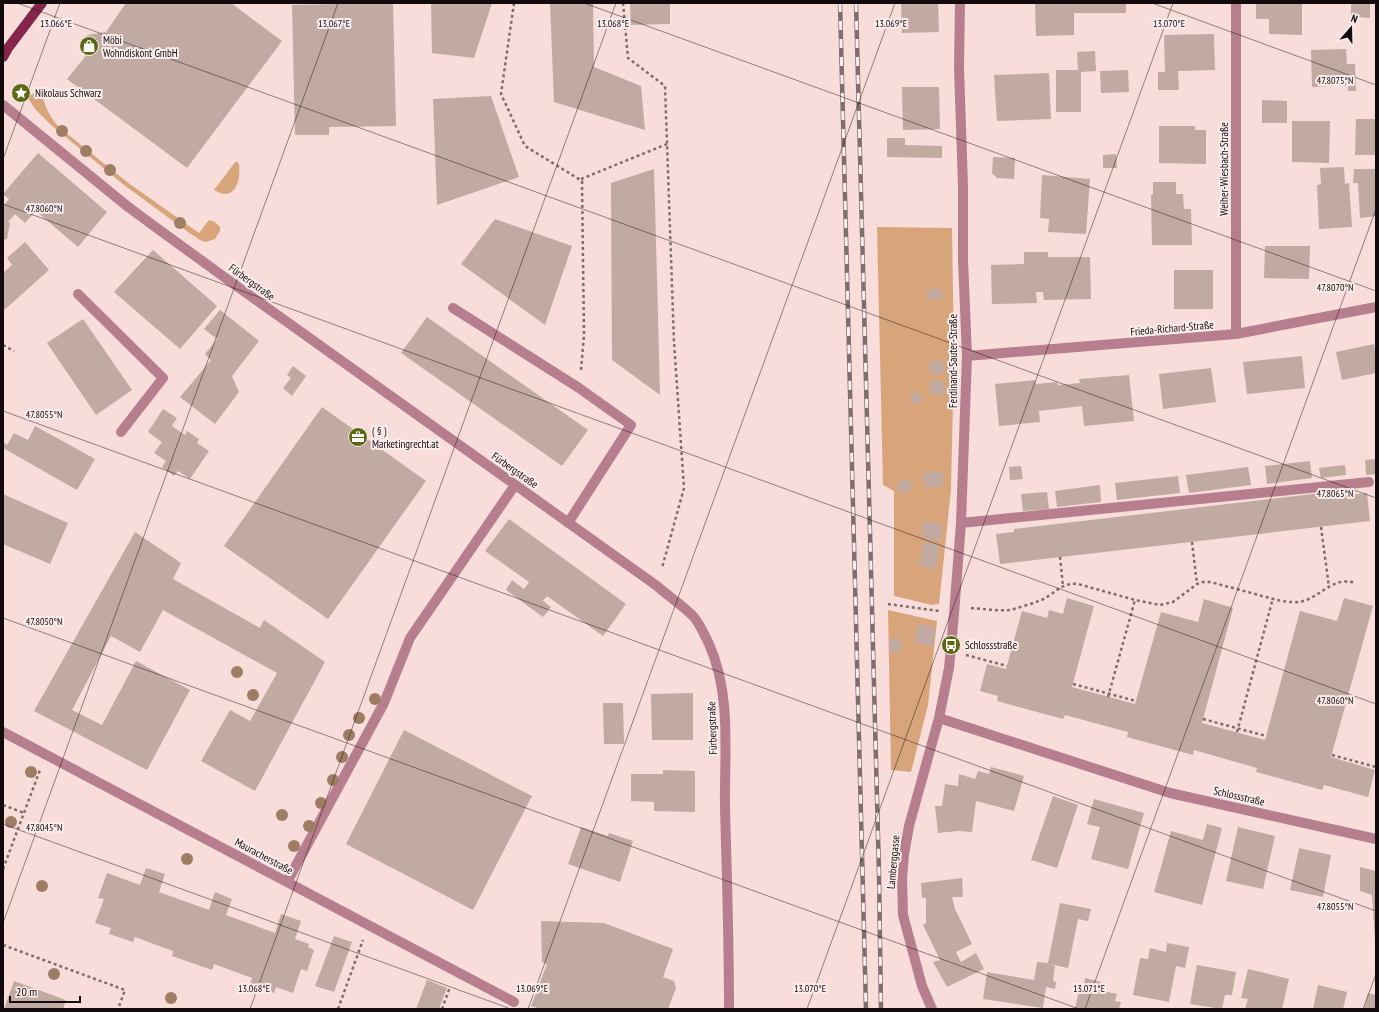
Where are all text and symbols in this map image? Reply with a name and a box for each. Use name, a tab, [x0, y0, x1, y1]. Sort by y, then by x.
north arrow	[1331, 8, 1371, 48]
text: N	[1349, 11, 1360, 26]
text: 13.066°E	[40, 17, 72, 30]
text: 13.067°E	[318, 17, 350, 30]
text: 13.068°E	[597, 17, 629, 30]
text: 13.069°E	[875, 17, 907, 30]
text: 13.070°E	[1153, 17, 1185, 30]
place label: Möbi Wohndiskont GmbH	[103, 33, 178, 60]
shop icon: Möbi Wohndiskont GmbH	[78, 35, 100, 57]
text: 47.8075°N	[1317, 74, 1353, 87]
place icon: Nikolaus Schwarz	[10, 82, 32, 104]
place label: Nikolaus Schwarz	[35, 86, 101, 100]
street label: Weiher-Wiesbach-Straße	[1217, 122, 1231, 216]
text: 47.8060°N	[26, 202, 62, 215]
street label: Fürbergstraße	[226, 261, 278, 304]
text: 47.8070°N	[1317, 281, 1353, 294]
street label: Ferdinand-Sauter-Straße	[946, 314, 960, 408]
street label: Frieda-Richard-Straße	[1130, 317, 1215, 339]
text: 47.8055°N	[26, 408, 62, 421]
place label: ( § ) Marketingrecht.at	[372, 424, 439, 451]
office icon: ( § ) Marketingrecht.at	[347, 426, 369, 448]
street label: Fürbergstraße	[489, 449, 541, 491]
text: 47.8065°N	[1317, 487, 1353, 500]
text: 47.8050°N	[26, 615, 62, 628]
bus stop icon: Schlossstraße	[940, 634, 962, 656]
place label: Schlossstraße	[965, 638, 1018, 652]
text: 47.8060°N	[1317, 694, 1353, 707]
street label: Fürbergstraße	[704, 701, 720, 755]
street label: Schlossstraße	[1212, 783, 1266, 809]
text: 47.8045°N	[26, 821, 62, 834]
street label: Lamberggasse	[884, 834, 902, 890]
street label: Mauracherstraße	[232, 835, 296, 877]
text: 47.8055°N	[1317, 900, 1353, 913]
scale bar	[10, 978, 80, 1004]
text: 13.068°E	[238, 982, 270, 995]
text: 13.069°E	[516, 982, 548, 995]
text: 13.070°E	[794, 982, 826, 995]
text: 13.071°E	[1073, 982, 1105, 995]
text: 20 m	[16, 984, 37, 999]

